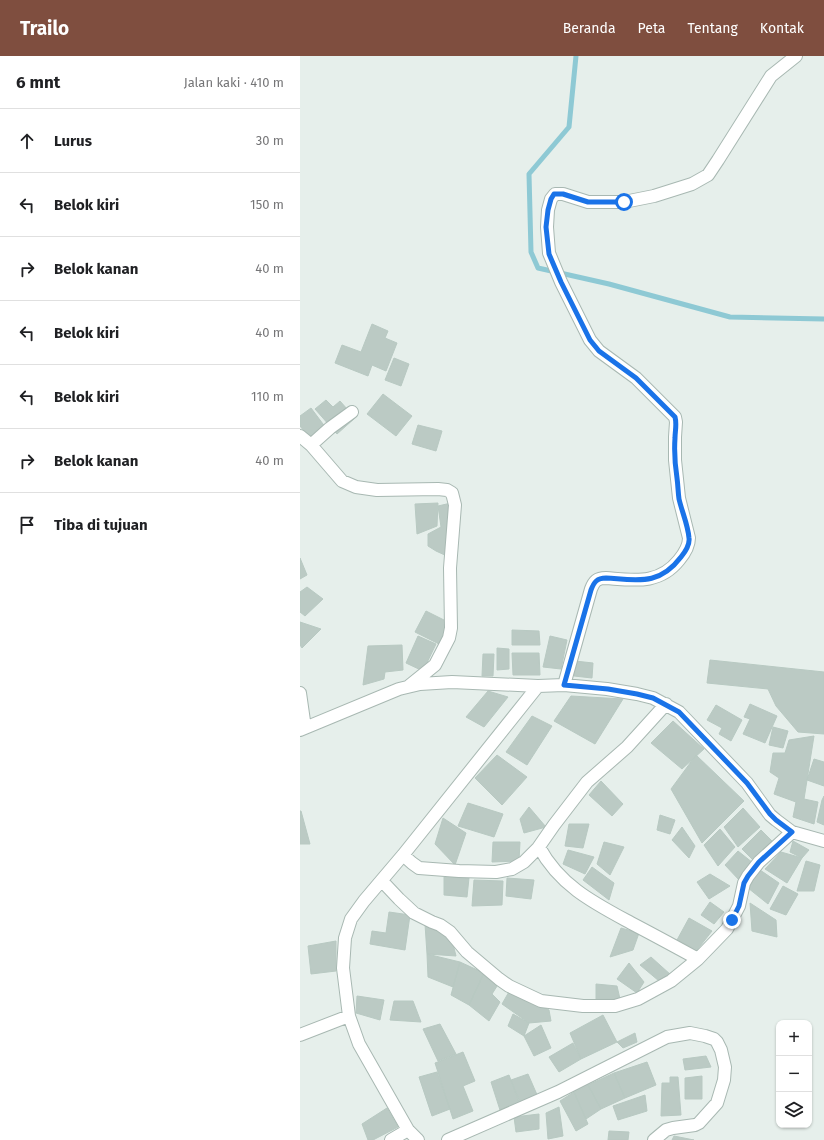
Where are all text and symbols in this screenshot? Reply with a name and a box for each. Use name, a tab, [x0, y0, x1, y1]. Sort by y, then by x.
text: Trailo	[20, 17, 69, 40]
text: Beranda	[563, 20, 616, 37]
text: Peta	[638, 20, 665, 37]
text: Tentang	[687, 20, 738, 37]
text: Kontak	[760, 20, 804, 37]
text: 6 mnt	[16, 72, 60, 93]
text: Jalan kaki · 410 m	[184, 75, 284, 90]
icon: ahead	[16, 130, 38, 152]
text: Lurus	[54, 132, 92, 150]
text: 30 m	[256, 133, 284, 148]
route start	[615, 193, 633, 211]
icon: left	[16, 194, 38, 216]
text: Belok kiri	[54, 196, 119, 214]
text: 150 m	[250, 197, 284, 212]
icon: right	[16, 258, 38, 280]
text: Belok kanan	[54, 260, 138, 278]
text: 40 m	[255, 261, 284, 276]
icon: left	[16, 322, 38, 344]
text: Belok kiri	[54, 324, 119, 342]
text: 40 m	[255, 325, 284, 340]
icon: left	[16, 386, 38, 408]
text: Belok kiri	[54, 388, 119, 406]
text: 110 m	[251, 389, 284, 404]
icon: right	[16, 450, 38, 472]
text: Belok kanan	[54, 452, 138, 470]
text: 40 m	[255, 453, 284, 468]
icon: arrive	[16, 514, 38, 536]
text: Tiba di tujuan	[54, 516, 148, 534]
route end	[723, 911, 741, 929]
map controls	[776, 1020, 812, 1128]
button: +	[776, 1020, 812, 1056]
button: −	[776, 1056, 812, 1092]
button: layers	[776, 1092, 812, 1128]

